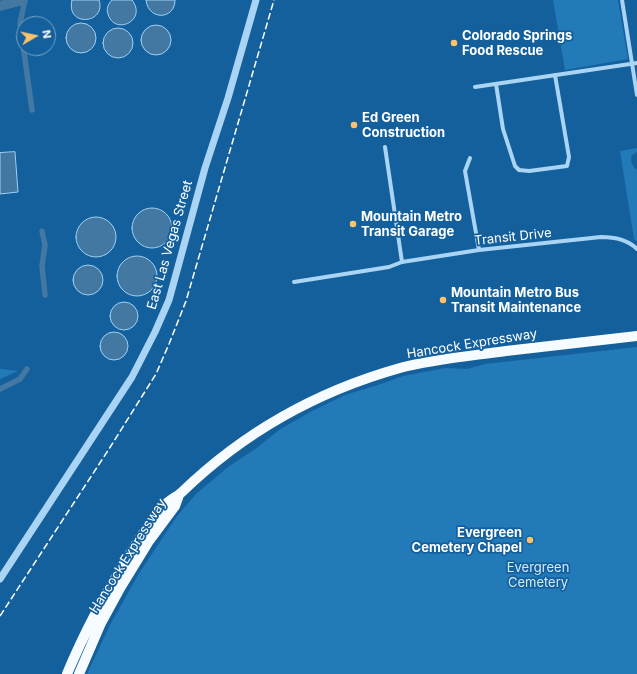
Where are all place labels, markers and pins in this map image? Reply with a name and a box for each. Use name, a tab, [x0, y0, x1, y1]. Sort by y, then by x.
place label: Colorado Springs Food Rescue	[462, 28, 572, 59]
marker: Colorado Springs Food Rescue	[449, 38, 459, 48]
place label: Ed Green Construction	[362, 110, 445, 141]
marker: Ed Green Construction	[349, 120, 359, 130]
place label: Mountain Metro Transit Garage	[361, 209, 462, 240]
marker: Mountain Metro Transit Garage	[348, 219, 358, 229]
place label: Mountain Metro Bus Transit Maintenance	[451, 285, 581, 316]
marker: Mountain Metro Bus Transit Maintenance	[438, 295, 448, 305]
place label: Evergreen Cemetery Chapel	[412, 525, 522, 556]
marker: Evergreen Cemetery Chapel	[525, 535, 535, 545]

